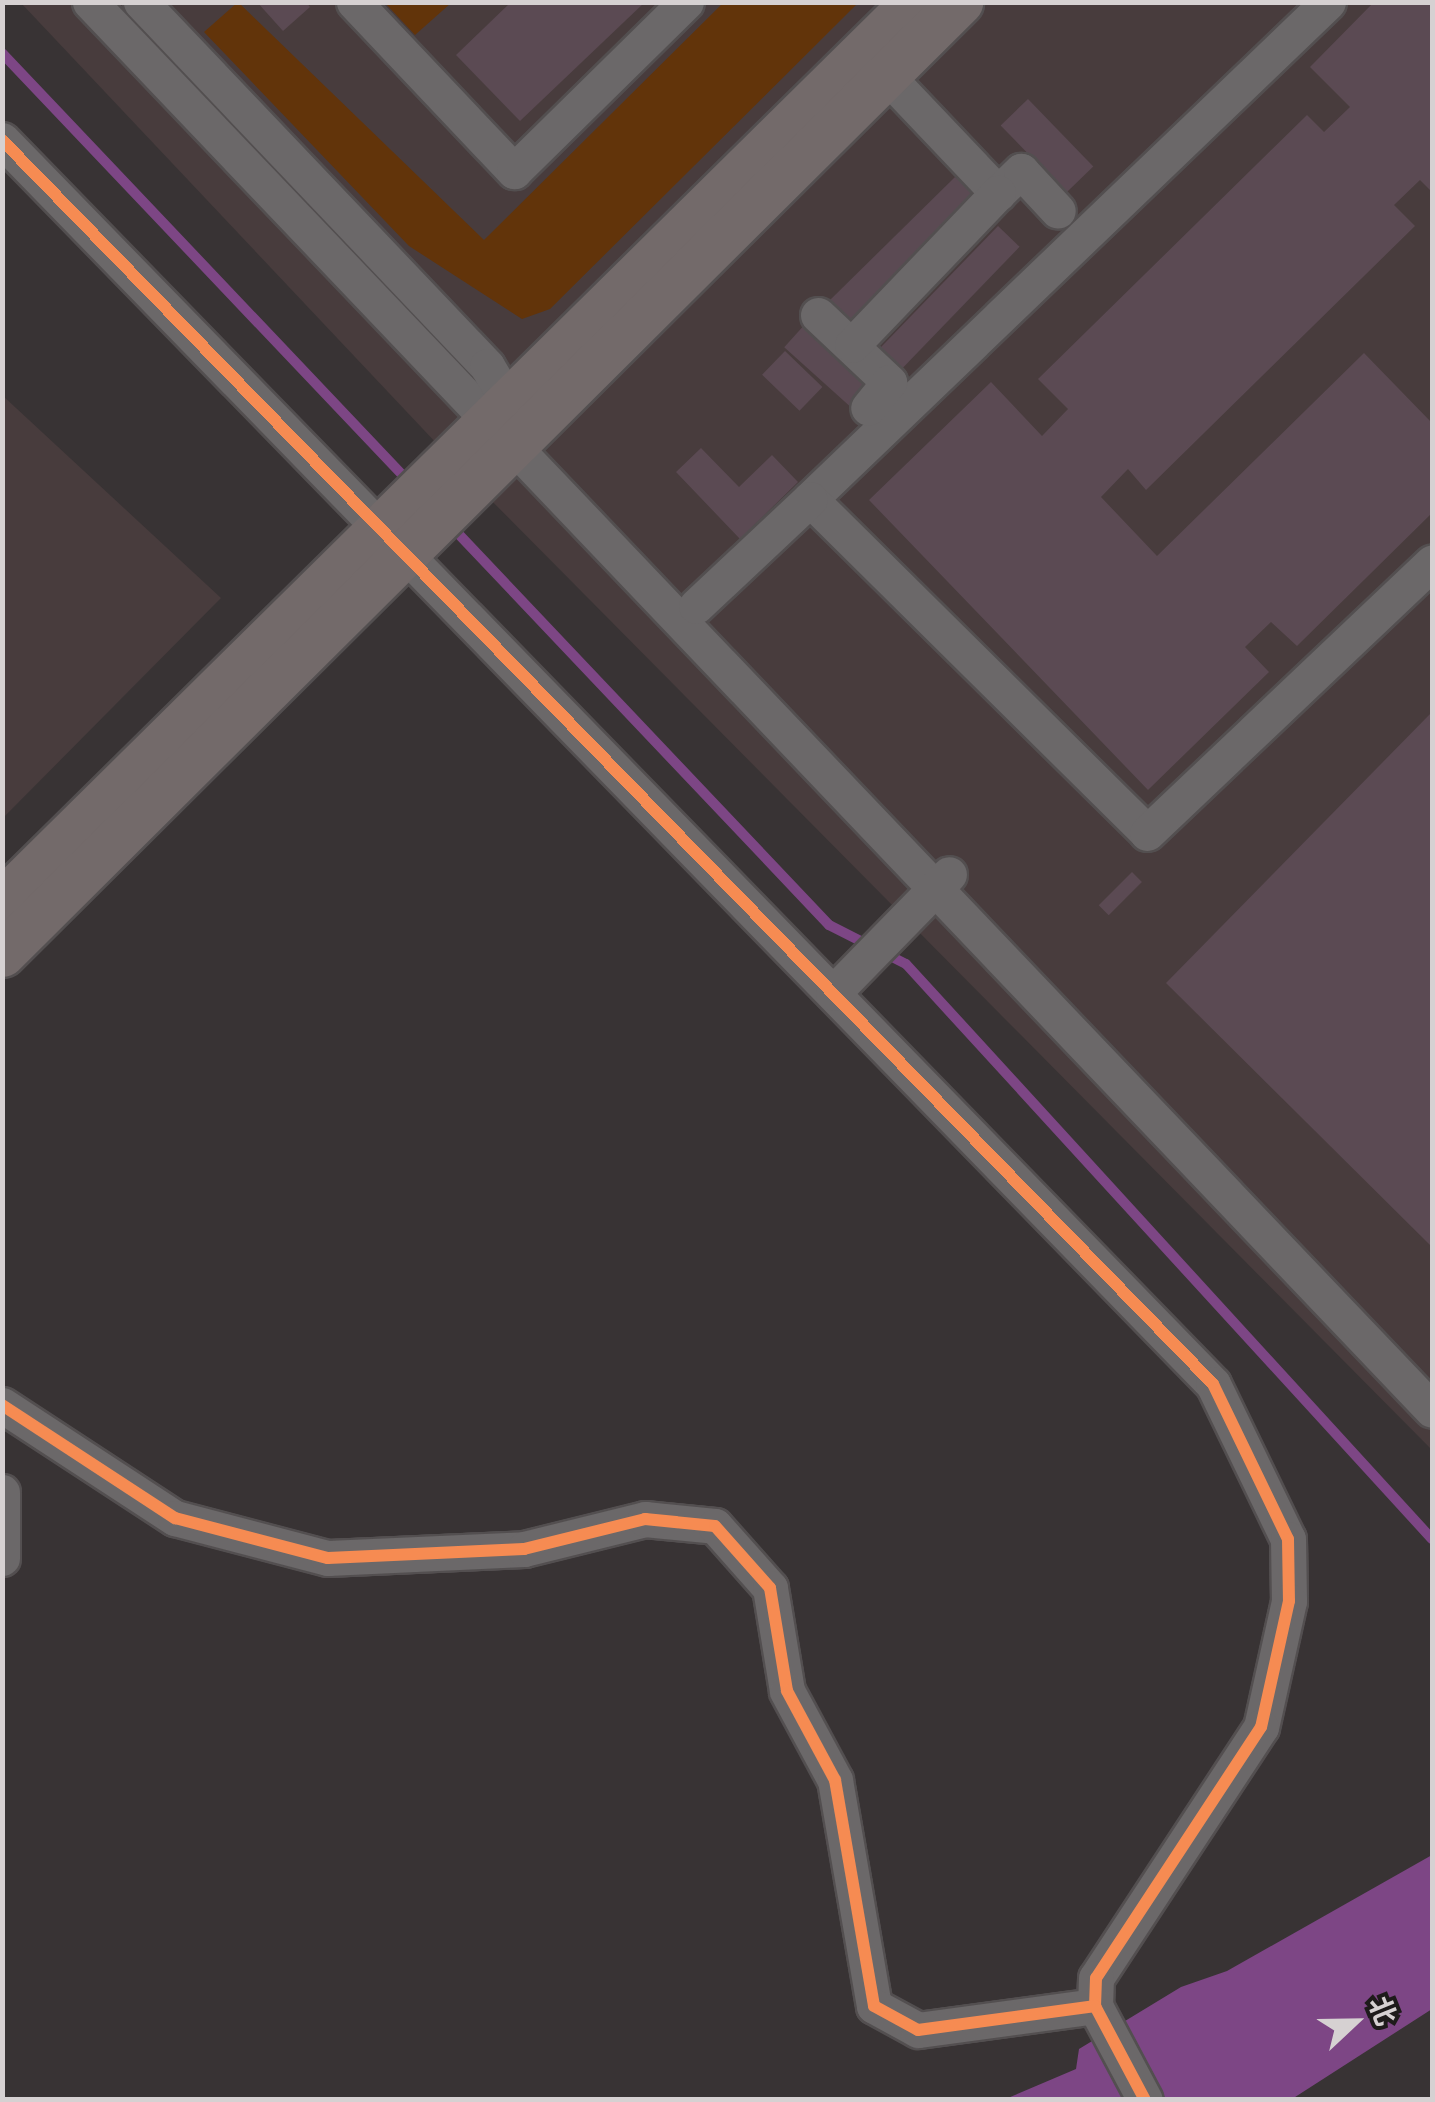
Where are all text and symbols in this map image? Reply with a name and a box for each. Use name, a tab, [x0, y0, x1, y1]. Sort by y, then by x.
north arrow	[1305, 1972, 1405, 2072]
text: 北	[1358, 1990, 1408, 2032]

